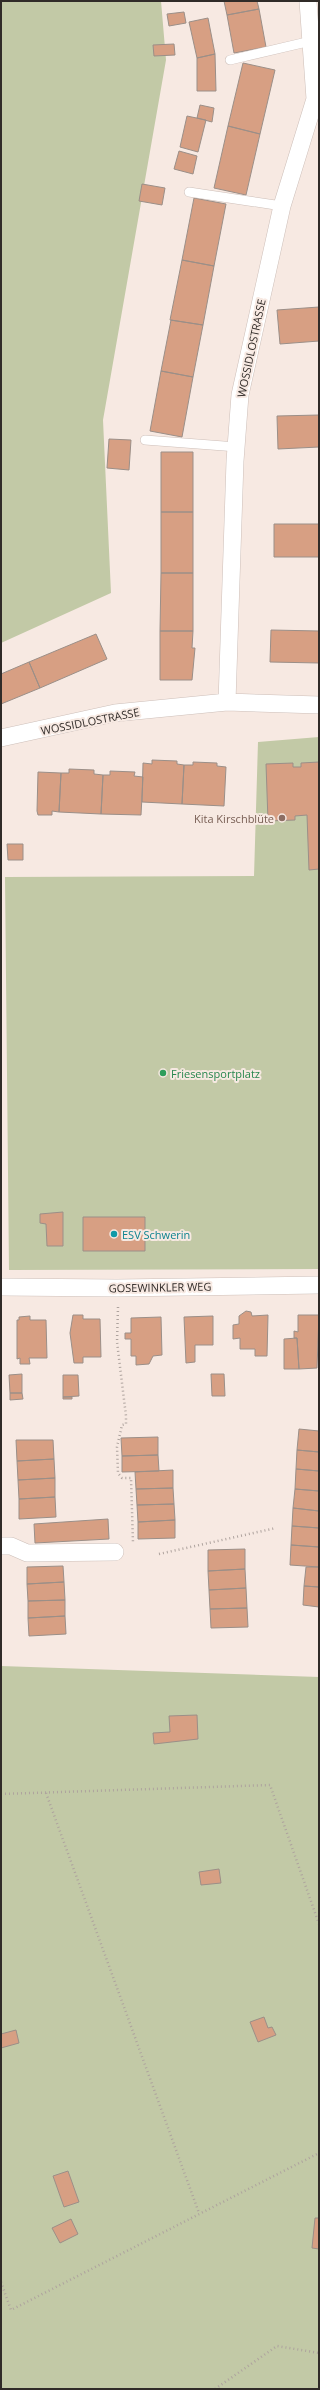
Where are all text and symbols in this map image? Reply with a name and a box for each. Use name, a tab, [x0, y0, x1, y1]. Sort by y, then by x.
street label: WOSSIDLOSTRASSE	[233, 297, 269, 399]
street label: WOSSIDLOSTRASSE	[39, 704, 141, 738]
place label: Kita Kirschblüte	[194, 811, 274, 826]
marker: Kita Kirschblüte	[277, 813, 287, 823]
place label: Friesensportplatz	[171, 1066, 260, 1081]
marker: Friesensportplatz	[158, 1068, 168, 1078]
place label: ESV Schwerin	[122, 1227, 190, 1242]
marker: ESV Schwerin	[109, 1229, 119, 1239]
street label: GOSEWINKLER WEG	[109, 1279, 211, 1295]

